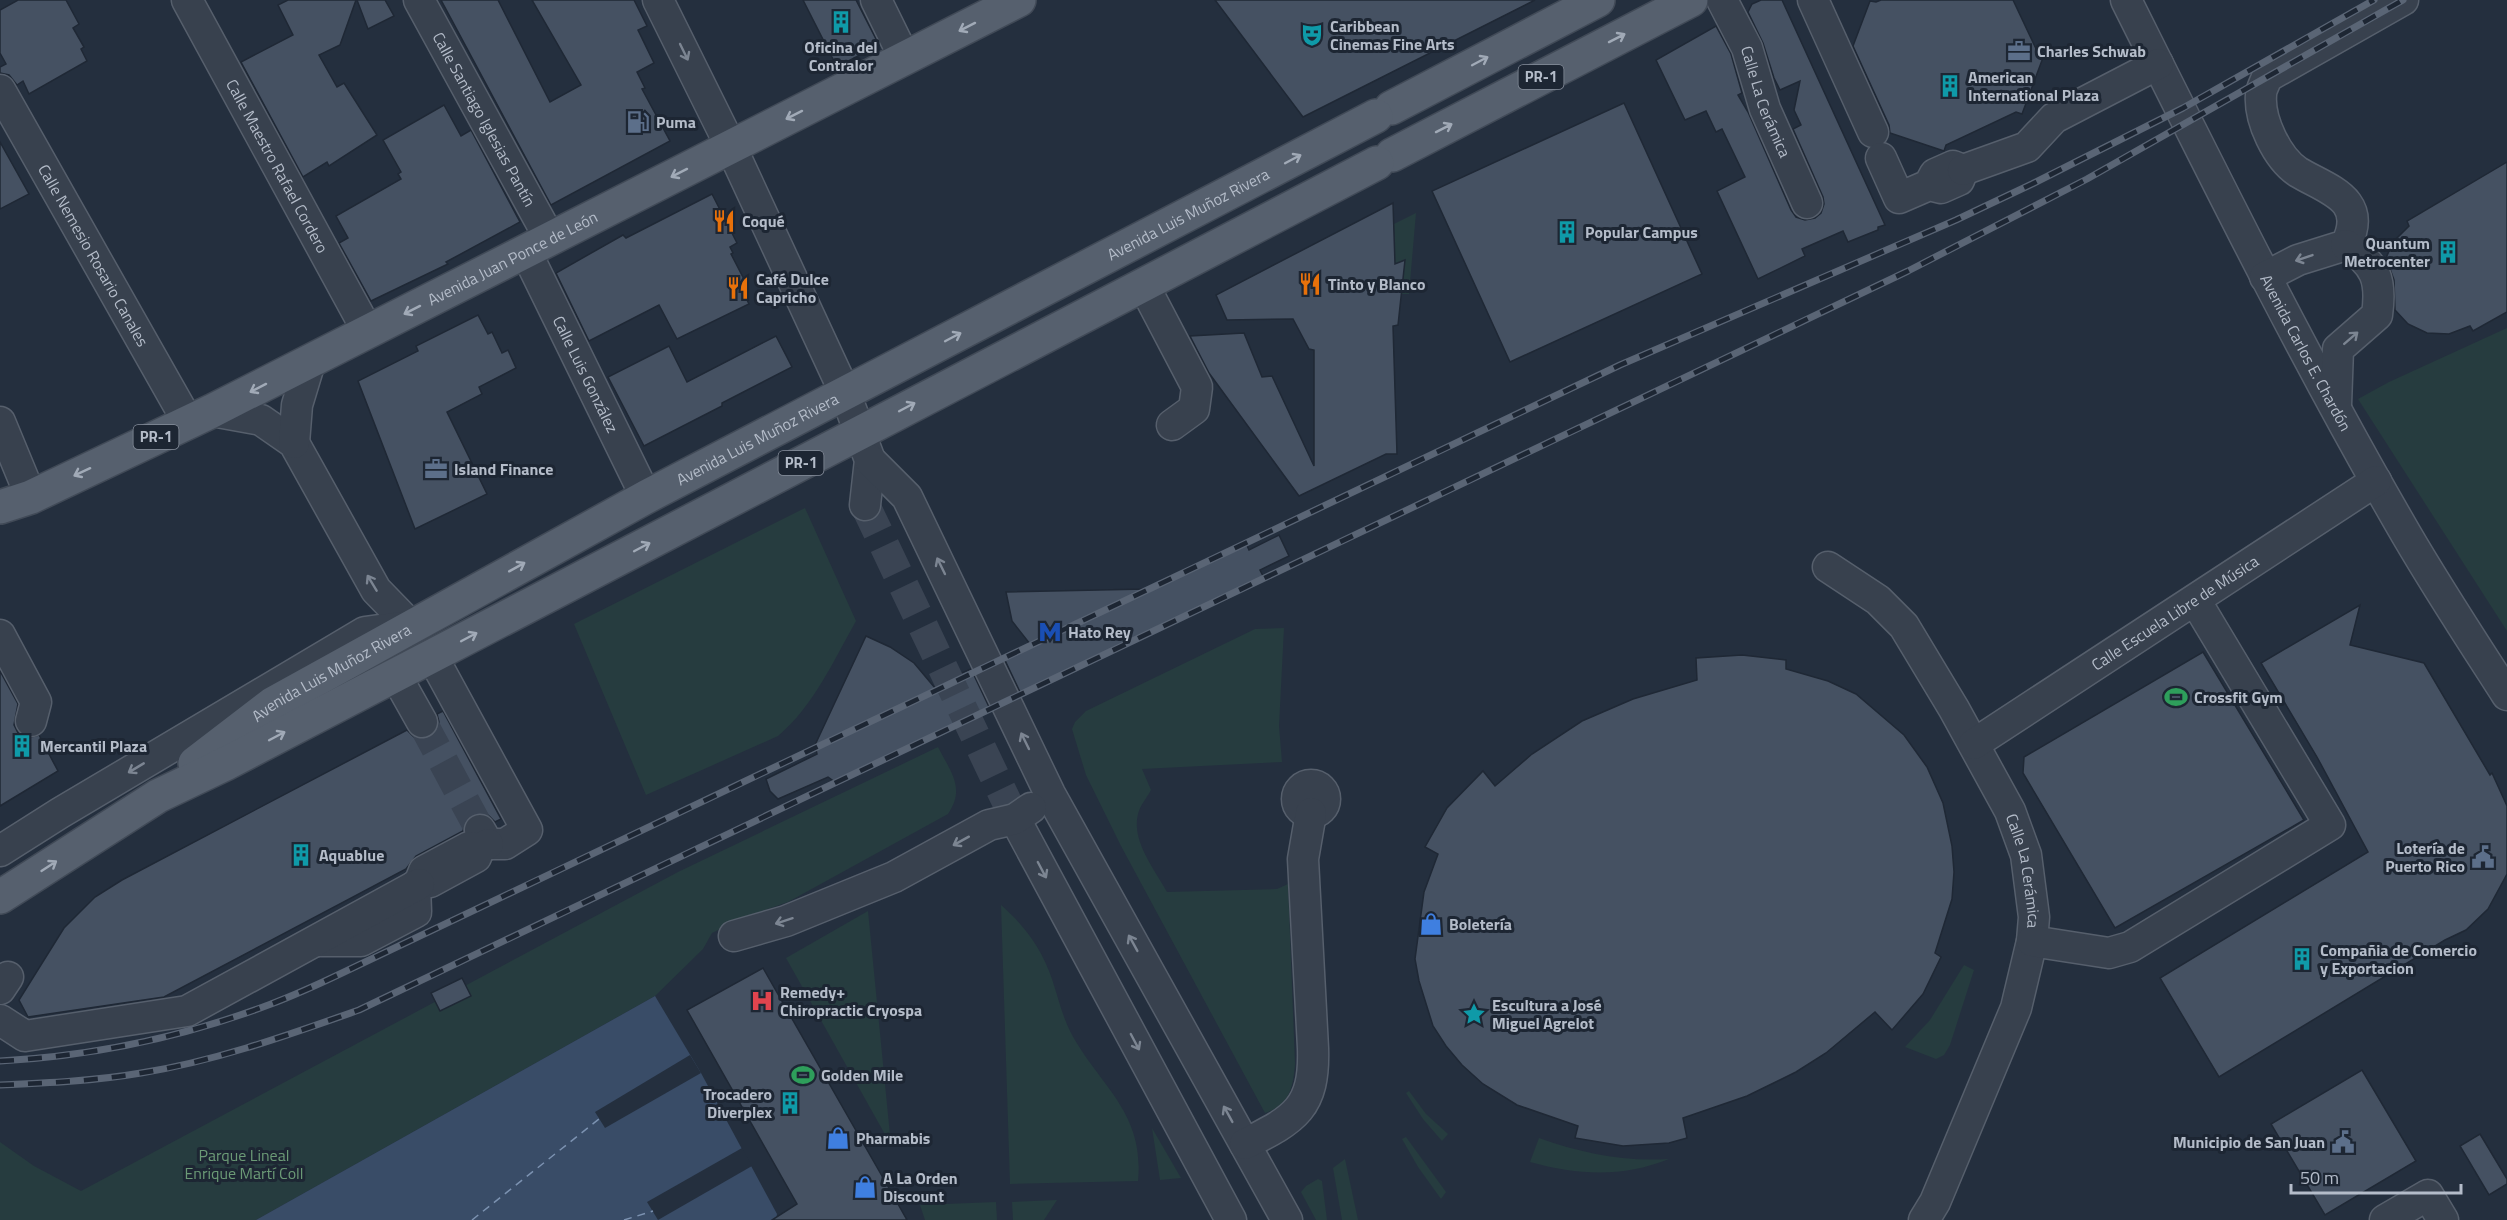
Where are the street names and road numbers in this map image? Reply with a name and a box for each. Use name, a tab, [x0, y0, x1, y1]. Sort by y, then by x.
street label: Calle Santiago Iglesias Pantín	[427, 28, 542, 211]
street label: Calle La Cerámica	[1735, 43, 1797, 161]
road number: PR-1	[1518, 65, 1564, 89]
street label: Calle Maestro Rafael Cordero	[220, 75, 335, 257]
street label: Calle Nemesio Rosario Canales	[32, 160, 155, 351]
street label: Avenida Luis Muñoz Rivera	[1103, 162, 1273, 266]
street label: Avenida Juan Ponce de León	[423, 205, 602, 311]
street label: Avenida Carlos E. Chardón	[2255, 270, 2358, 435]
street label: Calle Luis González	[547, 312, 625, 437]
street label: Avenida Luis Muñoz Rivera	[672, 387, 843, 491]
road number: PR-1	[134, 425, 178, 449]
road number: PR-1	[778, 451, 824, 475]
street label: Calle Escuela Libre de Música	[2086, 549, 2263, 676]
street label: Avenida Luis Muñoz Rivera	[246, 617, 415, 728]
street label: Calle La Cerámica	[2000, 810, 2046, 929]

